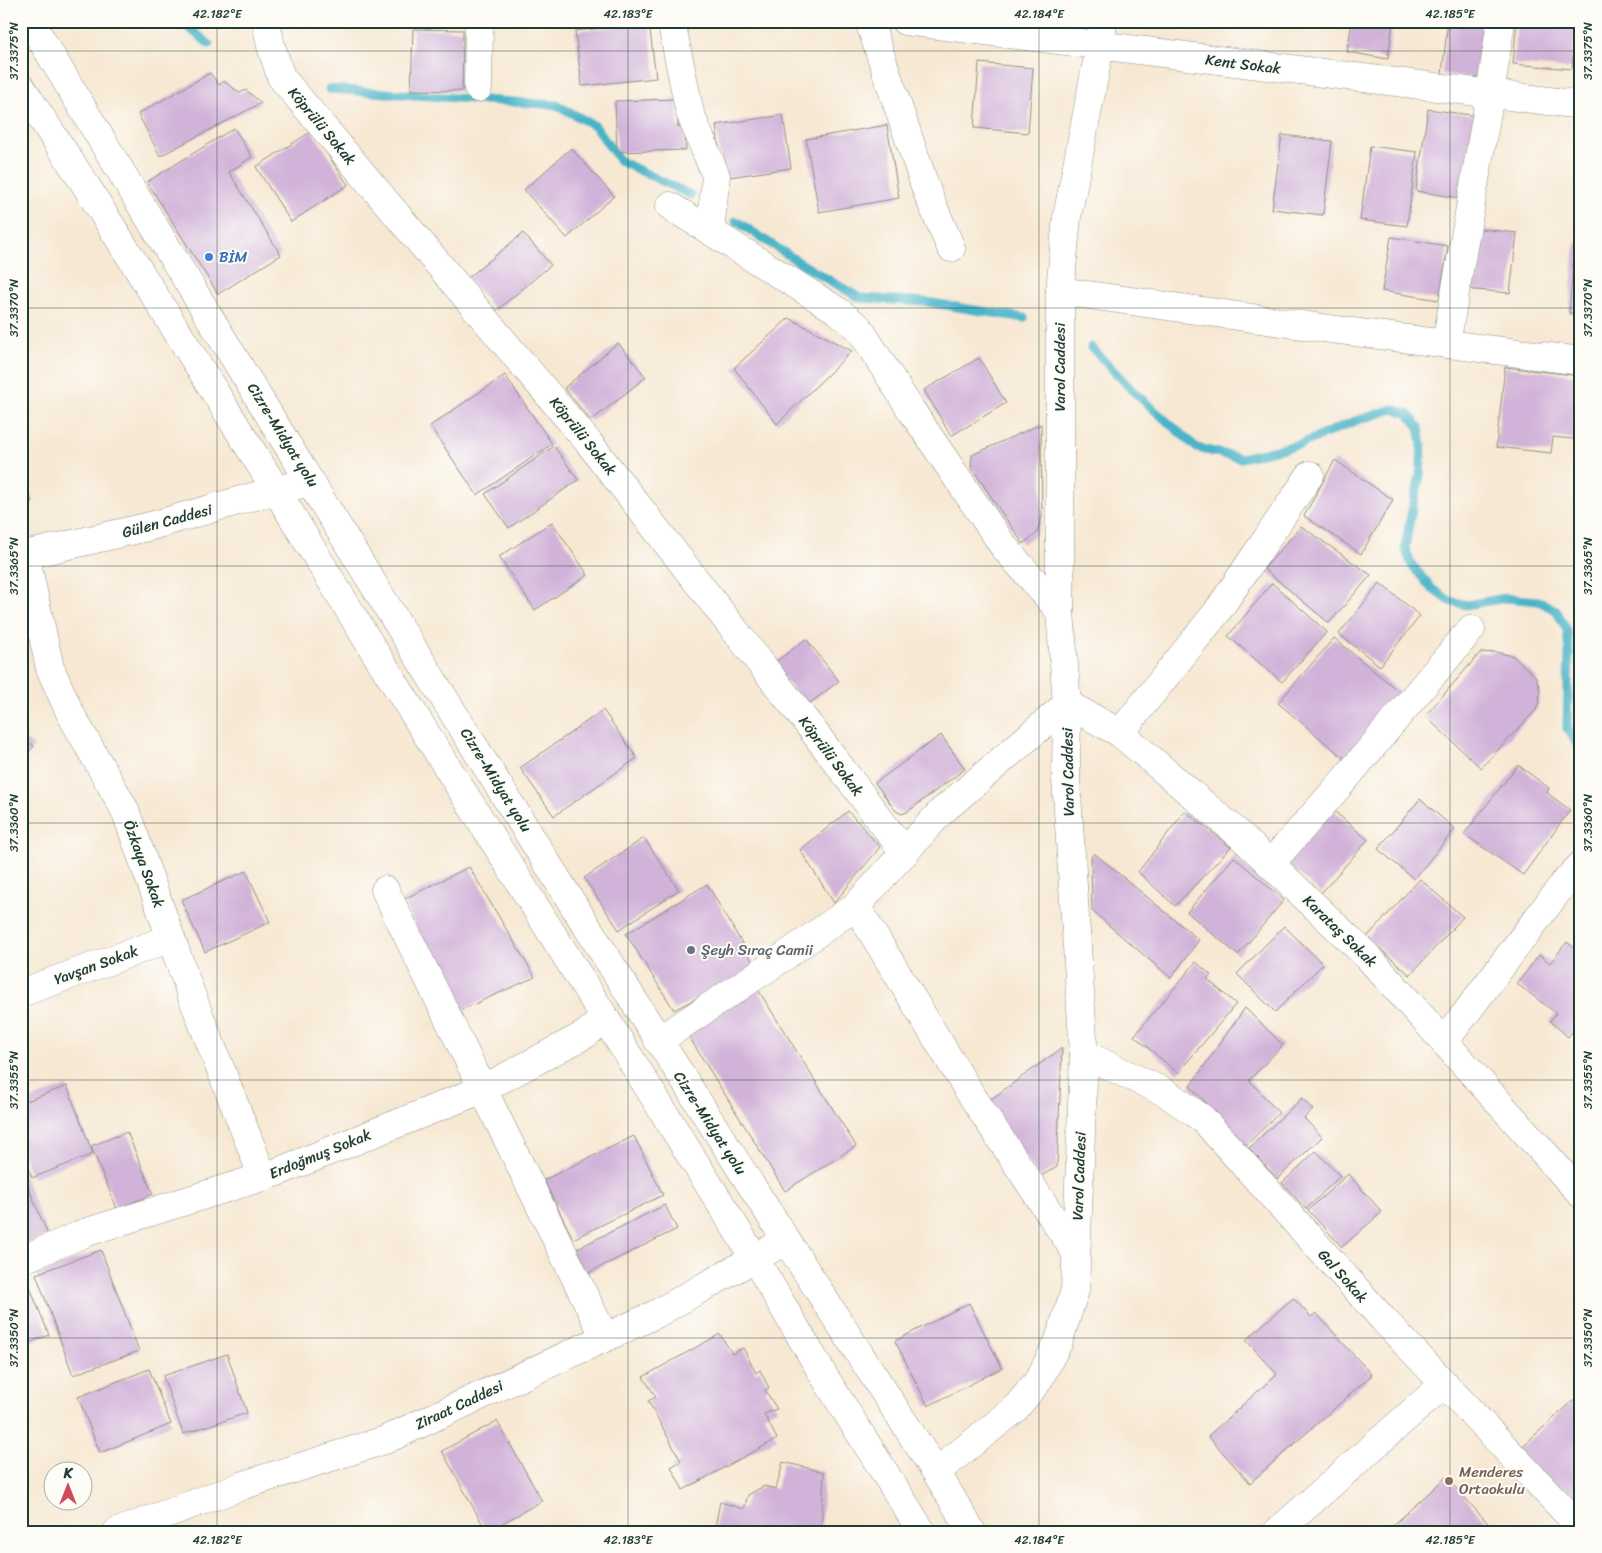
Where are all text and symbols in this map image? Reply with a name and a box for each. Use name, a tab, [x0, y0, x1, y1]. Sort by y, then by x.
text: 42.182°E	[192, 3, 243, 25]
text: 42.183°E	[604, 3, 654, 25]
text: 42.184°E	[1014, 3, 1065, 25]
text: 42.185°E	[1425, 3, 1476, 25]
text: 37.3375°N	[3, 21, 25, 80]
text: 37.3375°N	[1577, 21, 1599, 80]
street label: Kent Sokak	[1204, 46, 1283, 82]
street label: Köprülü Sokak	[281, 81, 363, 171]
place label: BİM	[219, 244, 247, 270]
marker: BİM	[203, 251, 215, 263]
text: 37.3370°N	[3, 278, 25, 337]
text: 37.3370°N	[1577, 278, 1599, 337]
street label: Varol Caddesi	[1047, 322, 1073, 411]
street label: Cizre-Midyat yolu	[240, 377, 326, 493]
street label: Köprülü Sokak	[543, 391, 623, 481]
street label: Gülen Caddesi	[119, 496, 216, 546]
text: 37.3365°N	[3, 536, 25, 595]
text: 37.3365°N	[1577, 536, 1599, 595]
street label: Köprülü Sokak	[792, 710, 870, 802]
street label: Cizre-Midyat yolu	[453, 722, 539, 838]
street label: Varol Caddesi	[1054, 727, 1082, 817]
text: 37.3360°N	[3, 793, 25, 852]
text: 37.3360°N	[1577, 793, 1599, 852]
street label: Özkaya Sokak	[116, 816, 172, 912]
street label: Karataş Sokak	[1297, 888, 1384, 974]
street label: Yavşan Sokak	[50, 937, 143, 992]
place label: Şeyh Sıraç Camii	[701, 937, 814, 963]
marker: Şeyh Sıraç Camii	[685, 944, 697, 956]
text: 37.3355°N	[3, 1050, 25, 1109]
text: 37.3355°N	[1577, 1050, 1599, 1109]
street label: Cizre-Midyat yolu	[666, 1066, 754, 1180]
street label: Erdoğmuş Sokak	[265, 1122, 375, 1186]
street label: Varol Caddesi	[1064, 1130, 1094, 1221]
street label: Gal Sokak	[1311, 1243, 1375, 1309]
text: 37.3350°N	[3, 1308, 25, 1367]
text: 37.3350°N	[1577, 1308, 1599, 1367]
street label: Ziraat Caddesi	[410, 1373, 509, 1437]
place label: Menderes Ortaokulu	[1459, 1459, 1525, 1502]
north arrow	[42, 1460, 92, 1510]
text: K	[63, 1461, 74, 1486]
marker: Menderes Ortaokulu	[1443, 1475, 1455, 1487]
text: 42.182°E	[192, 1529, 243, 1551]
text: 42.183°E	[604, 1529, 654, 1551]
text: 42.184°E	[1014, 1529, 1065, 1551]
text: 42.185°E	[1425, 1529, 1476, 1551]

